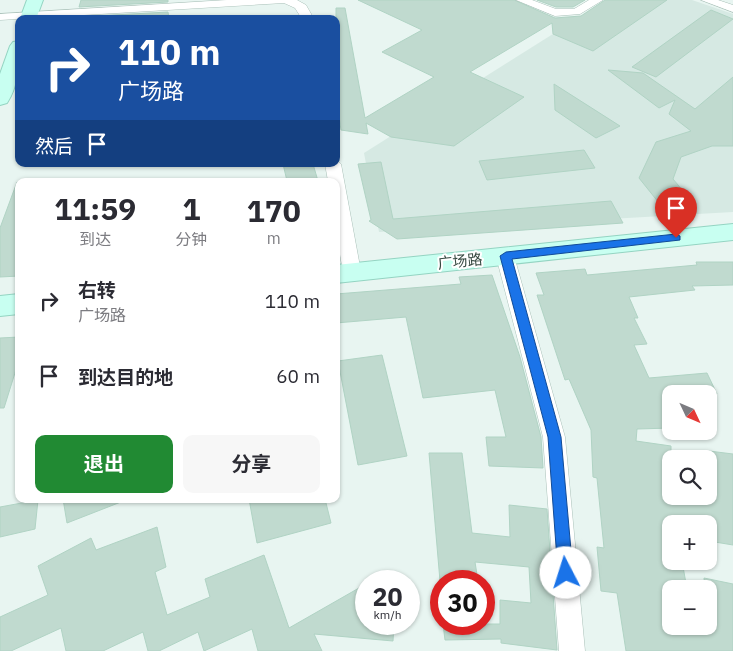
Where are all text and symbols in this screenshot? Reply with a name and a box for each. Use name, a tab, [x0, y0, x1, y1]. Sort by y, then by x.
text: 110 m	[118, 29, 221, 75]
icon: right	[35, 35, 100, 100]
text: 广场路	[118, 76, 184, 105]
icon: arrive	[83, 130, 111, 158]
text: 然后	[35, 134, 73, 158]
pin	[655, 187, 697, 238]
text: 11:59	[54, 189, 136, 228]
text: 1	[182, 189, 200, 228]
text: 170	[247, 191, 301, 230]
icon: arrive	[662, 194, 690, 222]
text: m	[267, 228, 281, 248]
text: 到达	[79, 229, 111, 249]
text: 分钟	[175, 229, 207, 249]
street label: 广场路	[437, 249, 483, 273]
text: 右转	[78, 278, 116, 302]
icon: right	[35, 287, 63, 315]
text: 110 m	[265, 289, 320, 313]
text: 广场路	[78, 305, 126, 325]
icon: arrive	[35, 362, 63, 390]
text: 60 m	[276, 364, 320, 388]
text: 到达目的地	[78, 365, 173, 389]
north arrow	[662, 385, 718, 440]
map controls	[662, 385, 717, 635]
button: 退出	[35, 435, 173, 493]
button: 分享	[183, 435, 320, 493]
button: search	[662, 450, 717, 505]
button: +	[662, 515, 717, 570]
position arrow	[539, 546, 591, 598]
speed limit sign: 30	[430, 570, 495, 635]
text: 20	[372, 580, 403, 613]
button: −	[662, 580, 717, 635]
text: km/h	[373, 607, 402, 622]

